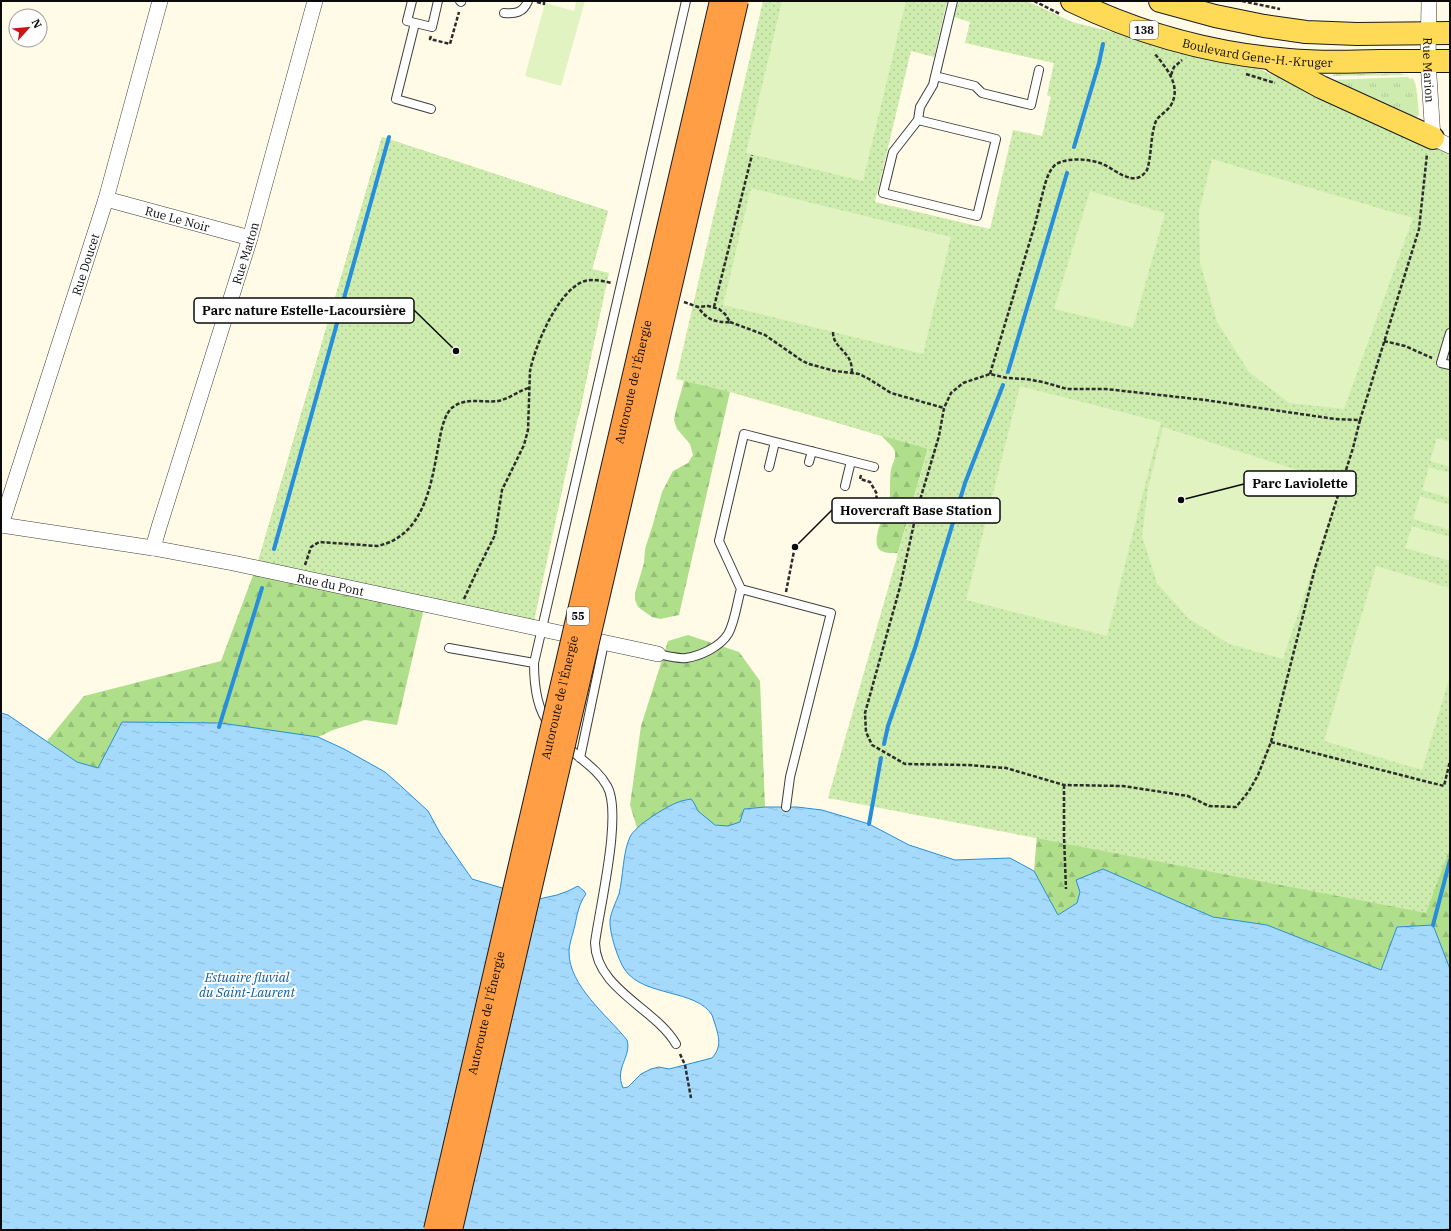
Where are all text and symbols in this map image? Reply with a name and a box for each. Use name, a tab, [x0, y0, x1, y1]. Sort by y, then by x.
north arrow	[8, 8, 48, 48]
text: N	[29, 16, 45, 31]
road number: 138	[1130, 21, 1158, 39]
street label: Boulevard Gene-H.-Kruger	[1181, 35, 1333, 70]
street label: Rue Marion	[1420, 37, 1438, 103]
street label: Rue Le Noir	[144, 202, 212, 234]
street label: Rue Matton	[228, 220, 262, 286]
street label: Rue Doucet	[68, 231, 102, 297]
callout: Parc nature Estelle-Lacoursière	[194, 298, 414, 323]
text: Parc nature Estelle-Lacoursière	[202, 302, 406, 319]
street label: Autoroute de l'Énergie	[611, 318, 654, 445]
callout: Parc Laviolette	[1244, 471, 1356, 496]
text: Parc Laviolette	[1252, 475, 1348, 492]
callout: Hovercraft Base Station	[832, 498, 1000, 523]
text: Hovercraft Base Station	[840, 502, 992, 519]
street label: Rue du Pont	[296, 569, 366, 598]
road number: 55	[567, 607, 589, 625]
street label: Autoroute de l'Énergie	[537, 634, 581, 761]
street label: Autoroute de l'Énergie	[464, 950, 507, 1076]
water label: Estuaire fluvial du Saint-Laurent	[199, 969, 295, 1001]

